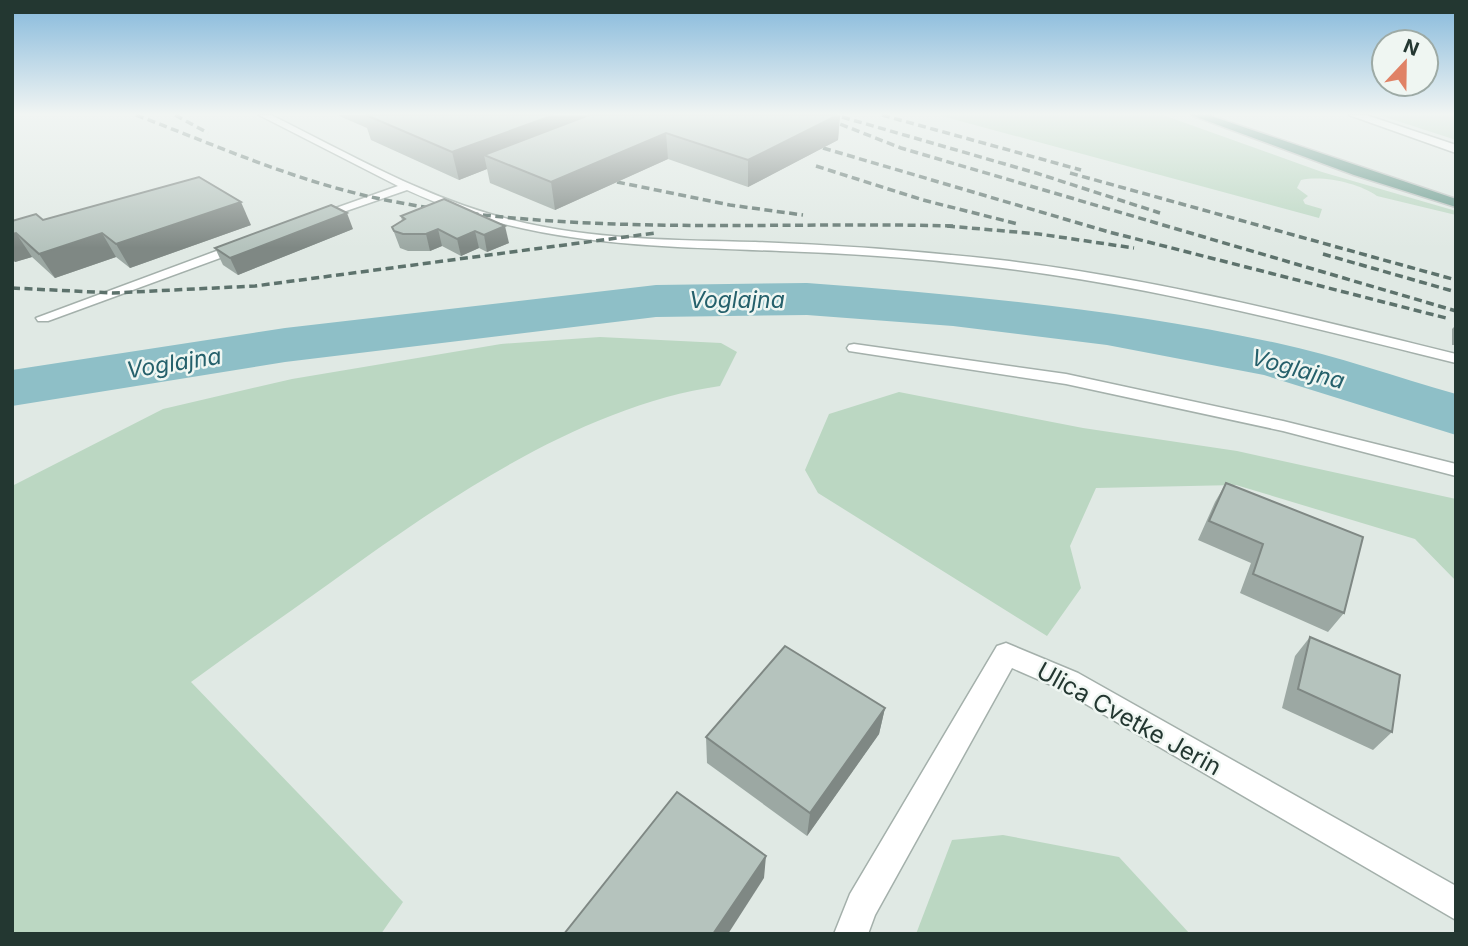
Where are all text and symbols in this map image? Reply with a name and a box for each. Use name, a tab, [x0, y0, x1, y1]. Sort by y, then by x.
north arrow	[1370, 28, 1440, 98]
text: N	[1400, 34, 1422, 61]
water label: Voglajna	[689, 286, 785, 314]
water label: Voglajna	[125, 342, 223, 384]
water label: Voglajna	[1248, 343, 1348, 395]
street label: Ulica Cvetke Jerin	[1032, 656, 1227, 781]

